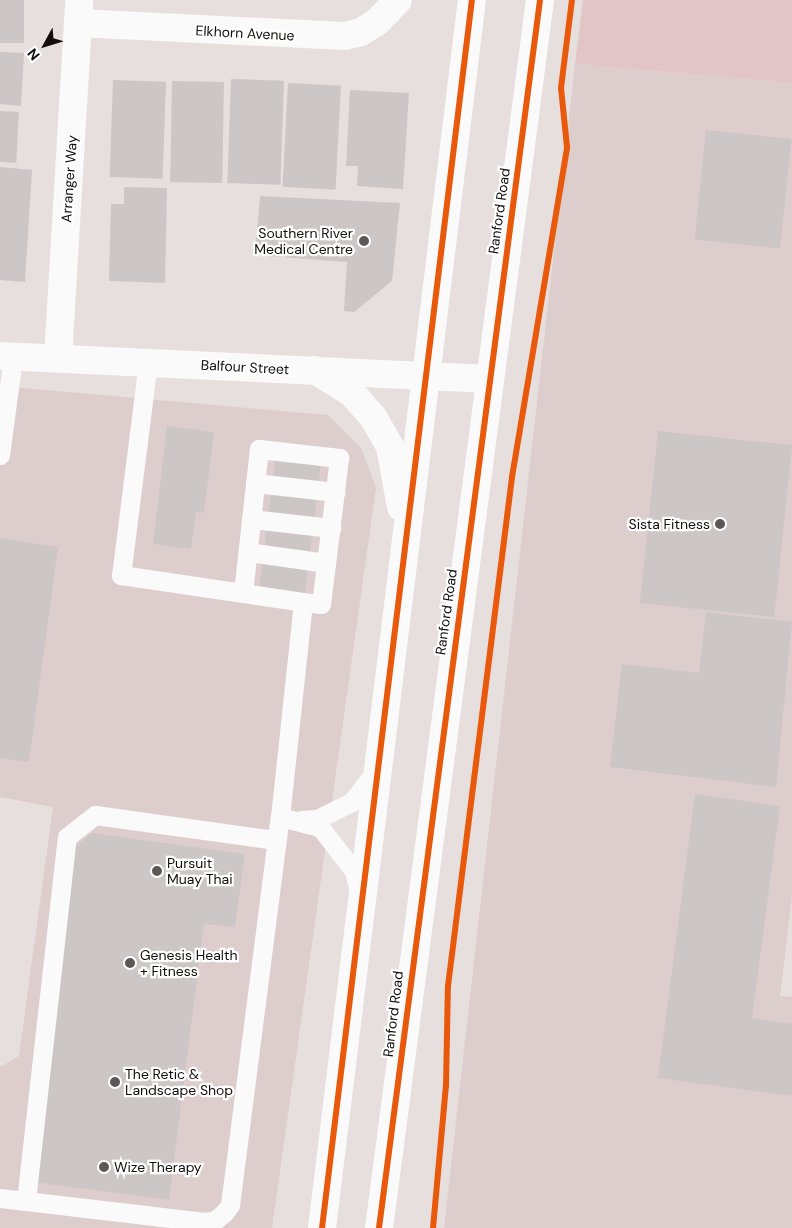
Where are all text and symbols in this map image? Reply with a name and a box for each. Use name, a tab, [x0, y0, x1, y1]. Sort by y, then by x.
north arrow	[20, 20, 70, 70]
street label: Elkhorn Avenue	[195, 22, 295, 44]
text: N	[23, 45, 44, 64]
street label: Arranger Way	[58, 135, 80, 223]
street label: Ranford Road	[485, 167, 513, 255]
place label: Southern River Medical Centre	[254, 225, 353, 258]
marker: Southern River Medical Centre	[357, 234, 371, 248]
street label: Balfour Street	[200, 356, 290, 378]
place label: Sista Fitness	[629, 516, 710, 532]
marker: Sista Fitness	[714, 518, 726, 530]
street label: Ranford Road	[432, 568, 460, 656]
place label: Pursuit Muay Thai	[167, 855, 233, 888]
marker: Pursuit Muay Thai	[151, 865, 163, 877]
place label: Genesis Health + Fitness	[140, 947, 237, 980]
marker: Genesis Health + Fitness	[124, 957, 136, 969]
street label: Ranford Road	[379, 970, 407, 1058]
place label: The Retic & Landscape Shop	[125, 1066, 233, 1098]
marker: The Retic & Landscape Shop	[109, 1076, 121, 1088]
place label: Wize Therapy	[114, 1159, 202, 1175]
marker: Wize Therapy	[98, 1161, 110, 1173]

